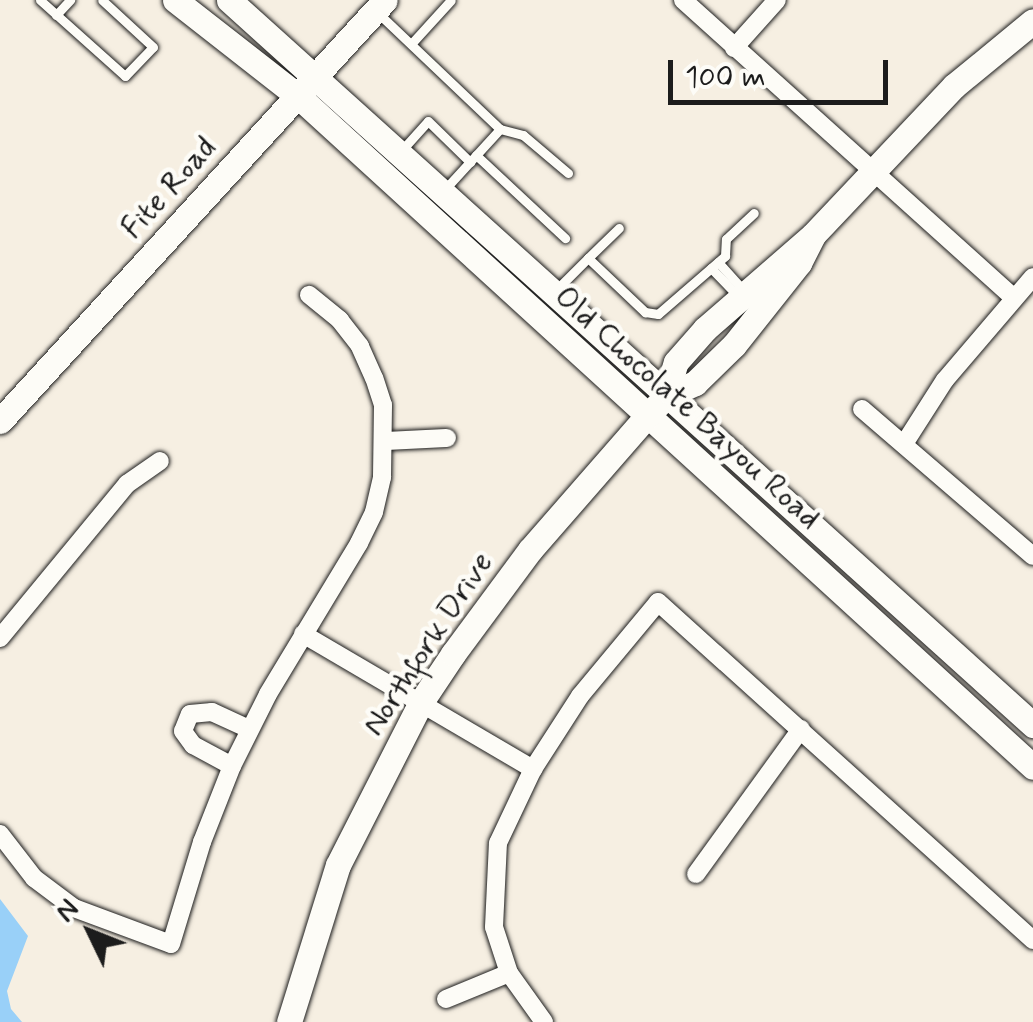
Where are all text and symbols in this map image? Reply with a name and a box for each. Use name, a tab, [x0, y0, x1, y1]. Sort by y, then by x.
scale bar	[673, 40, 893, 102]
text: 100 m	[685, 58, 766, 97]
street label: Fite Road	[114, 129, 224, 247]
street label: Old Chocolate Bayou Road	[545, 277, 829, 539]
street label: Northfork Drive	[355, 546, 501, 742]
north arrow	[40, 882, 140, 982]
text: N	[48, 892, 88, 931]

